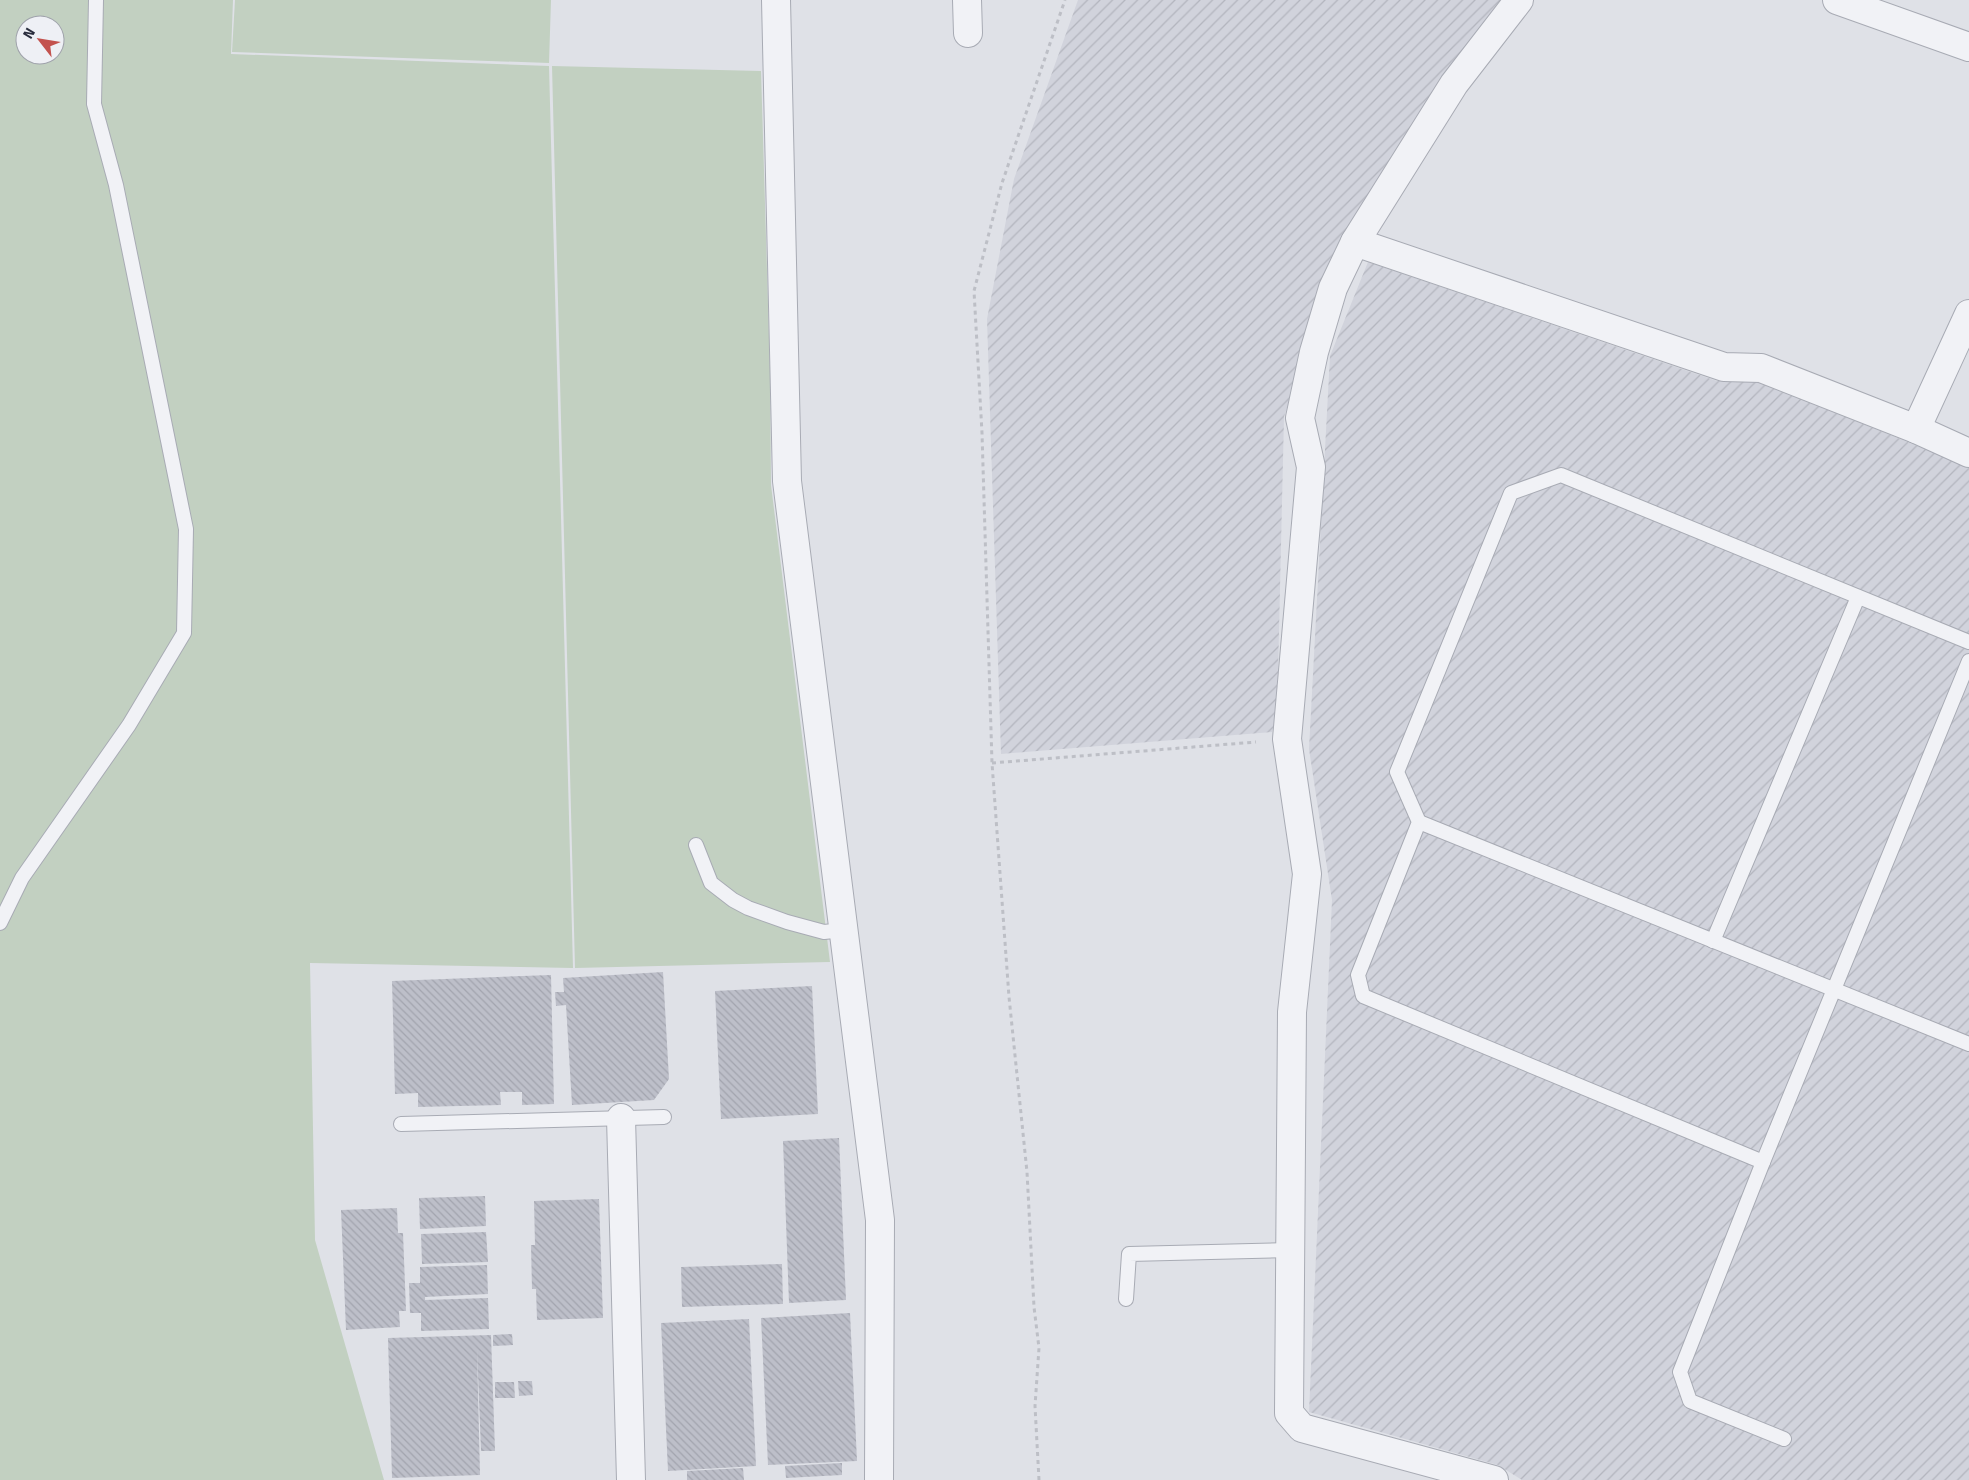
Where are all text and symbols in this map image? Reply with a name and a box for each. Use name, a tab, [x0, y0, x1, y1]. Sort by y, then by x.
north arrow	[15, 15, 65, 65]
text: N	[20, 25, 39, 42]

